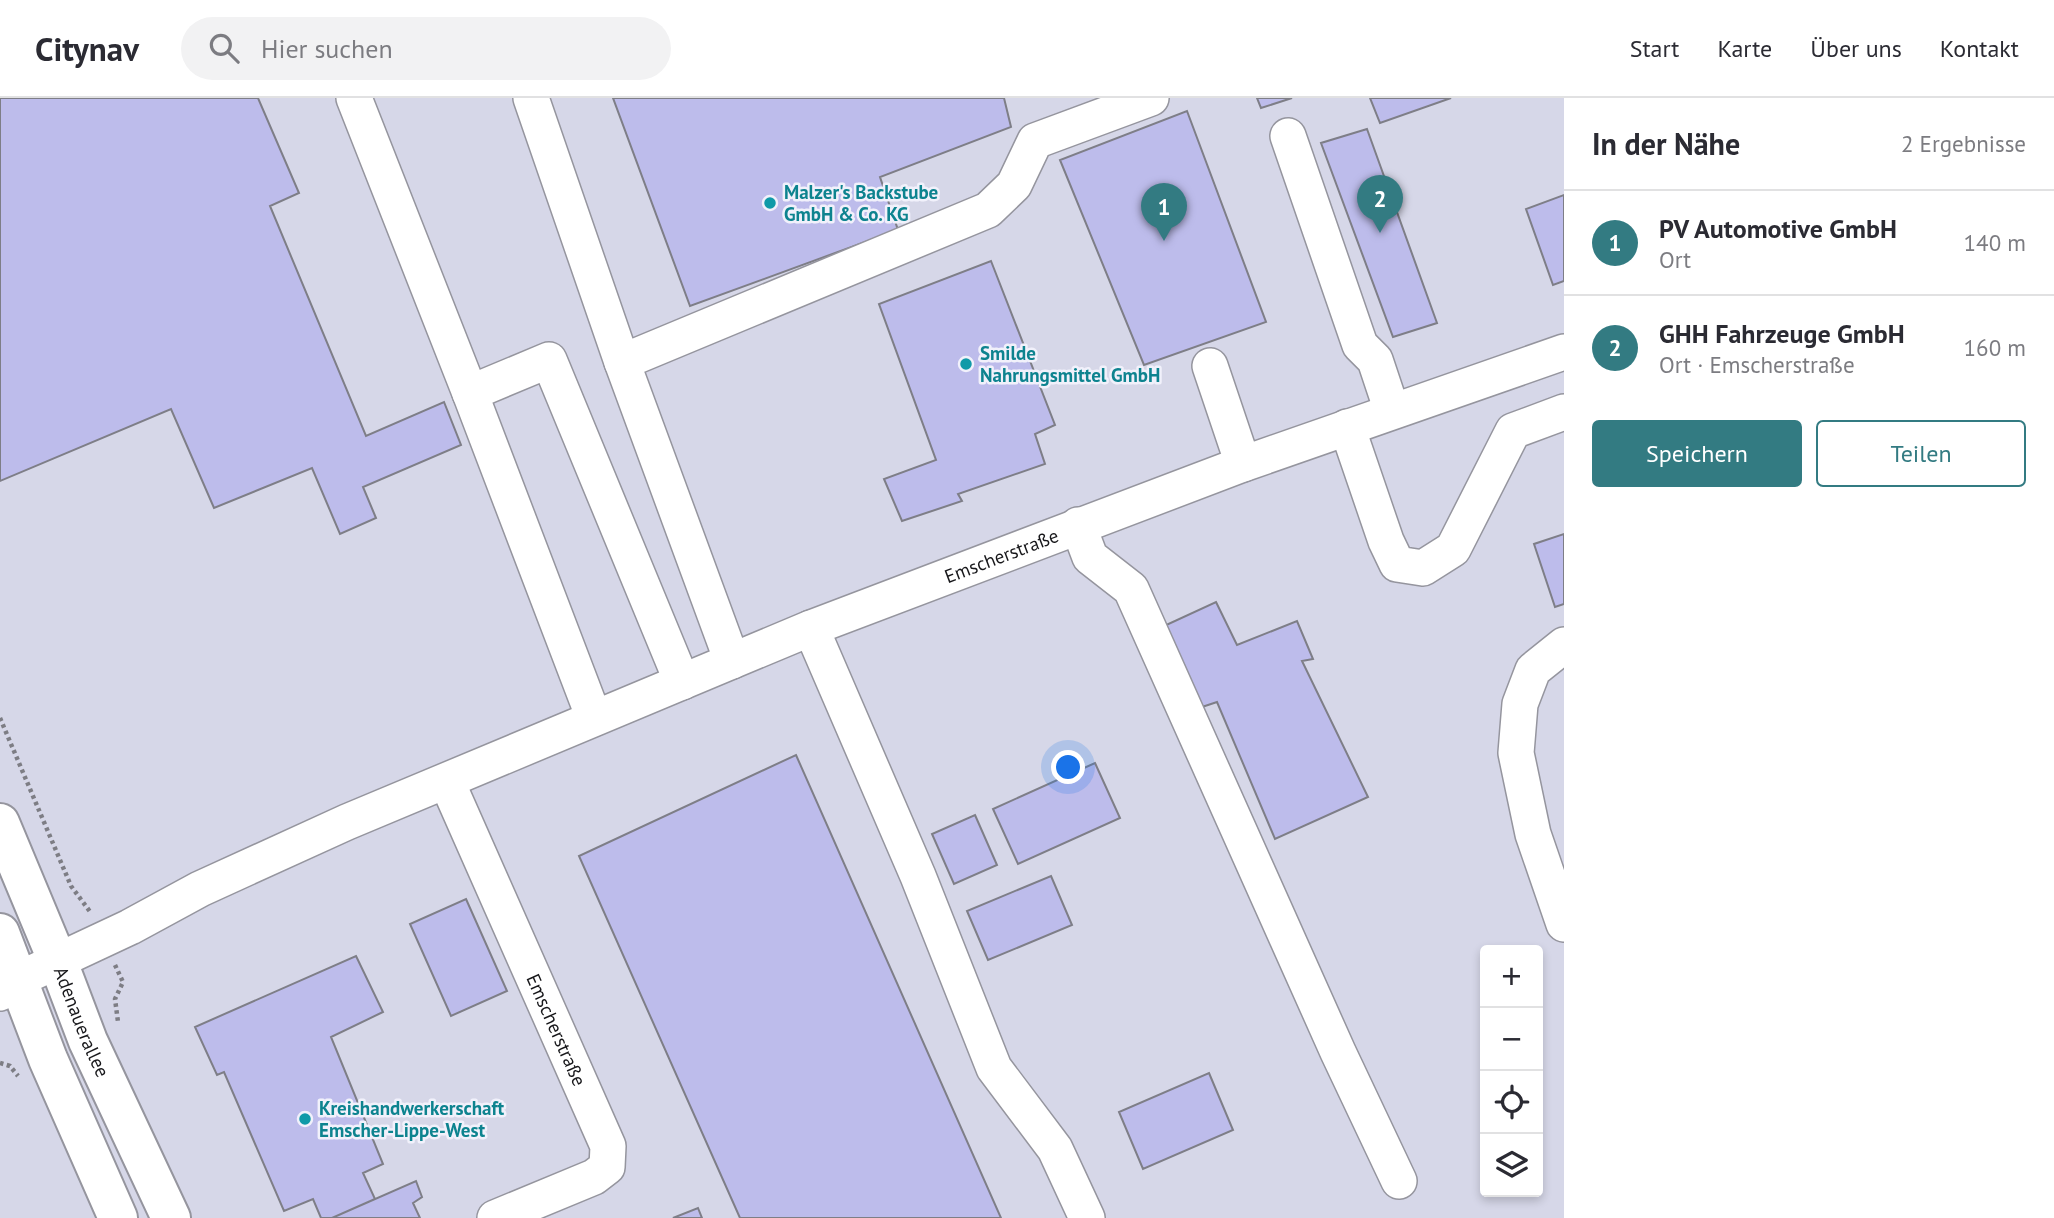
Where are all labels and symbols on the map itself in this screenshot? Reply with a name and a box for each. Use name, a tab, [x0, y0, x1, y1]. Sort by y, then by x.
pin: 2	[1357, 175, 1403, 233]
place label: Malzer's Backstube GmbH & Co. KG	[784, 180, 938, 226]
pin: 1	[1141, 183, 1187, 241]
marker: Malzer's Backstube GmbH & Co. KG	[762, 195, 778, 211]
place label: Smilde Nahrungsmittel GmbH	[980, 341, 1160, 387]
marker: Smilde Nahrungsmittel GmbH	[958, 356, 974, 372]
street label: Emscherstraße	[941, 523, 1062, 588]
your location	[1051, 750, 1085, 784]
street label: Adenauerallee	[49, 963, 115, 1081]
street label: Emscherstraße	[521, 970, 592, 1090]
place label: Kreishandwerkerschaft Emscher-Lippe-West	[319, 1096, 504, 1142]
marker: Kreishandwerkerschaft Emscher-Lippe-West	[297, 1111, 313, 1127]

